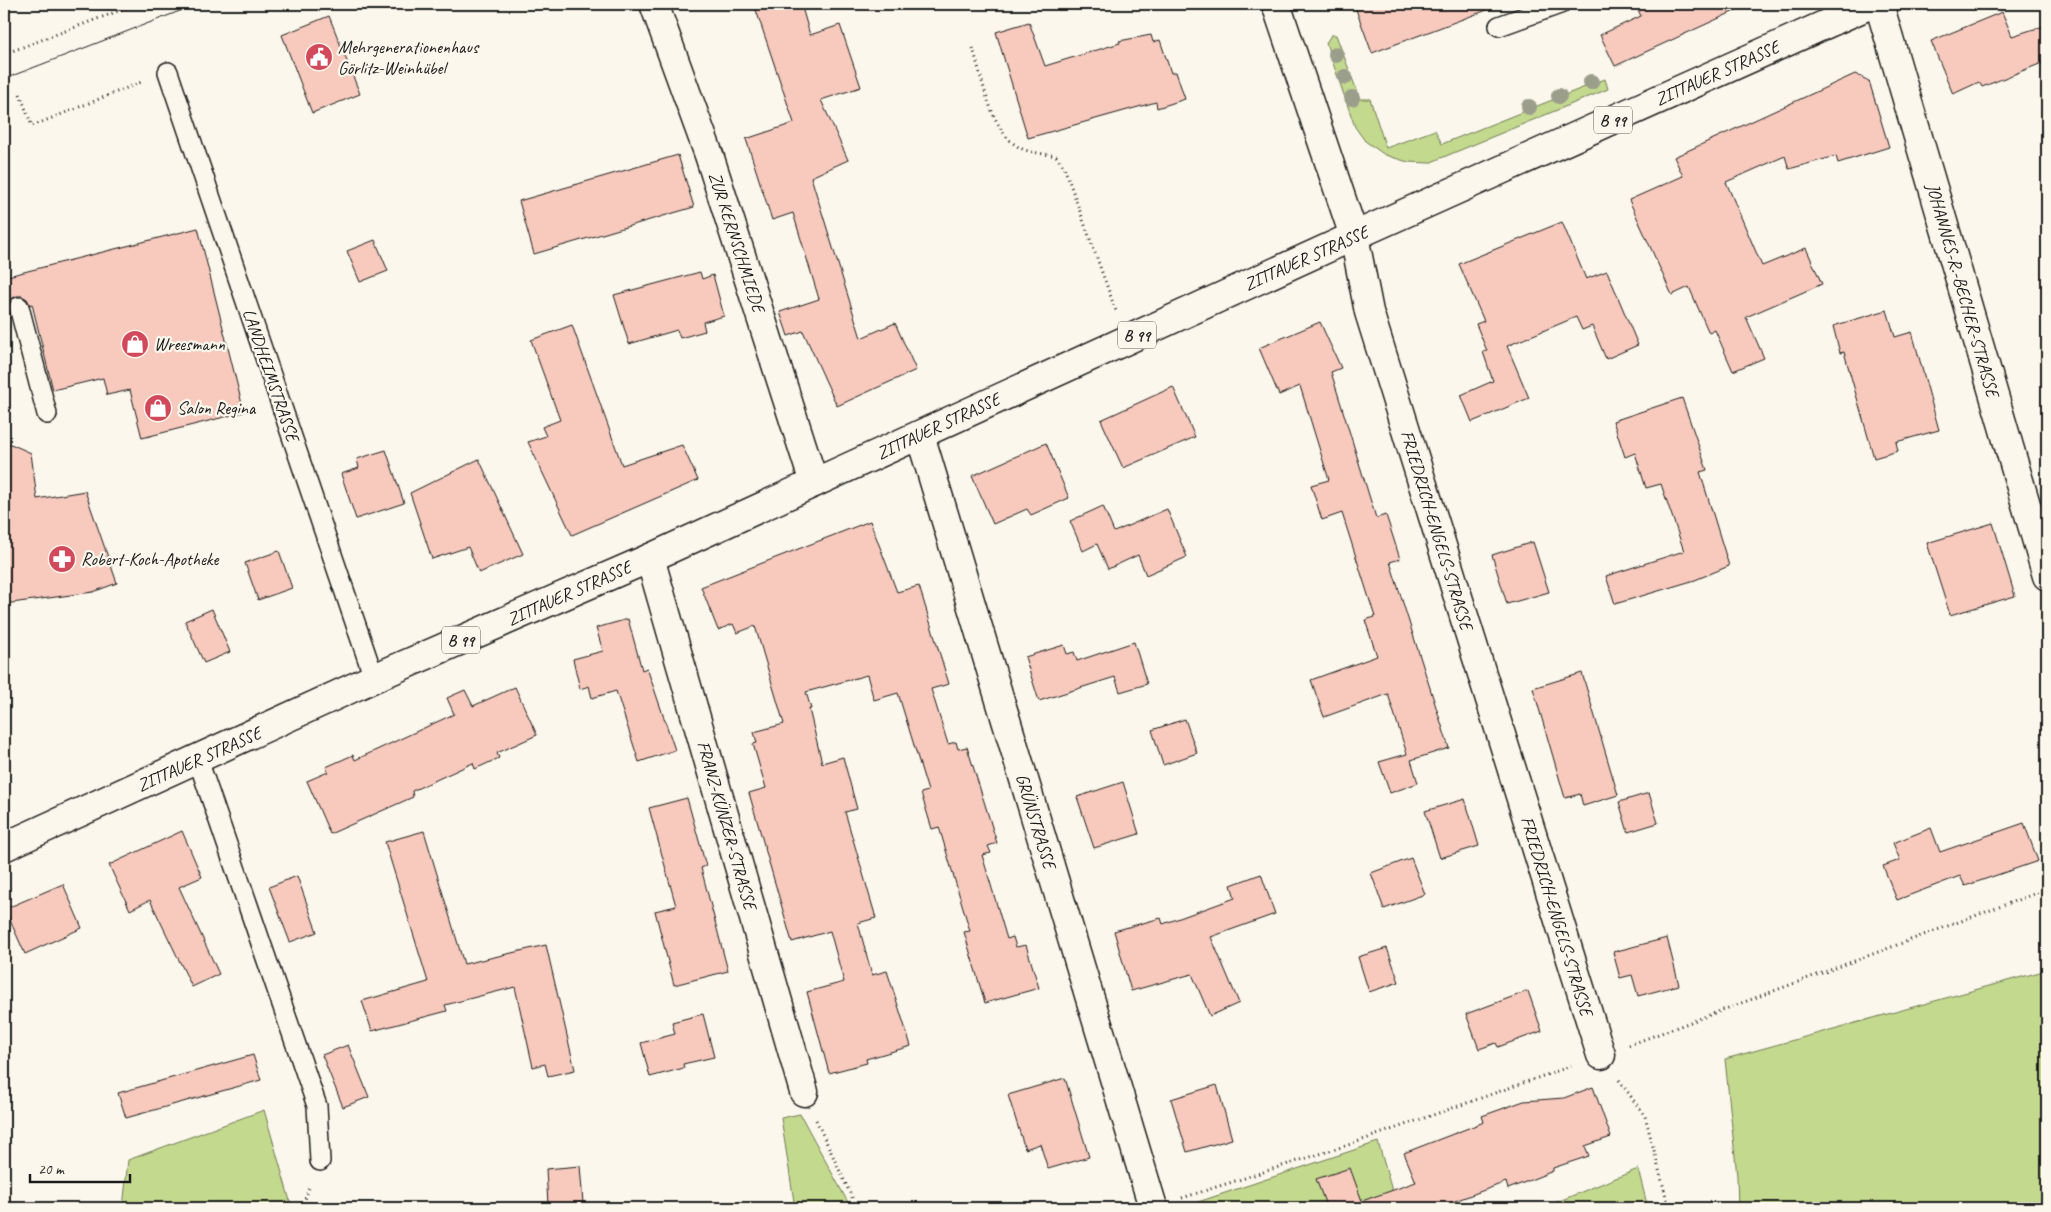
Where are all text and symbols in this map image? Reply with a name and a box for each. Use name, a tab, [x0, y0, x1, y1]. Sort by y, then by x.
street label: ZITTAUER STRASSE	[1651, 35, 1784, 110]
place label: Mehrgenerationenhaus Görlitz-Weinhübel	[338, 36, 480, 79]
public building icon: Mehrgenerationenhaus Görlitz-Weinhübel	[304, 42, 334, 72]
road number: B 99	[1594, 106, 1632, 134]
street label: ZUR KERNSCHMIEDE	[704, 169, 771, 317]
street label: JOHANNES-R.-BECHER-STRASSE	[1922, 180, 2005, 401]
street label: ZITTAUER STRASSE	[1240, 220, 1373, 295]
street label: LANDHEIMSTRASSE	[238, 306, 305, 446]
road number: B 99	[1118, 322, 1156, 348]
shop icon: Wreesmann	[120, 329, 150, 359]
place label: Wreesmann	[154, 333, 226, 355]
street label: ZITTAUER STRASSE	[873, 387, 1005, 464]
shop icon: Salon Regina	[143, 393, 173, 423]
place label: Salon Regina	[177, 397, 257, 419]
street label: FRIEDRICH-ENGELS-STRASSE	[1396, 428, 1478, 634]
pharmacy icon: Robert-Koch-Apotheke	[47, 544, 77, 574]
place label: Robert-Koch-Apotheke	[81, 548, 219, 570]
street label: ZITTAUER STRASSE	[503, 555, 636, 630]
road number: B 99	[442, 626, 480, 654]
street label: ZITTAUER STRASSE	[133, 721, 266, 796]
street label: FRANZ-KÜNZER-STRASSE	[692, 738, 762, 914]
street label: GRÜNSTRASSE	[1011, 771, 1061, 873]
street label: FRIEDRICH-ENGELS-STRASSE	[1516, 814, 1598, 1020]
scale bar	[30, 1152, 130, 1184]
text: 20 m	[38, 1160, 65, 1179]

